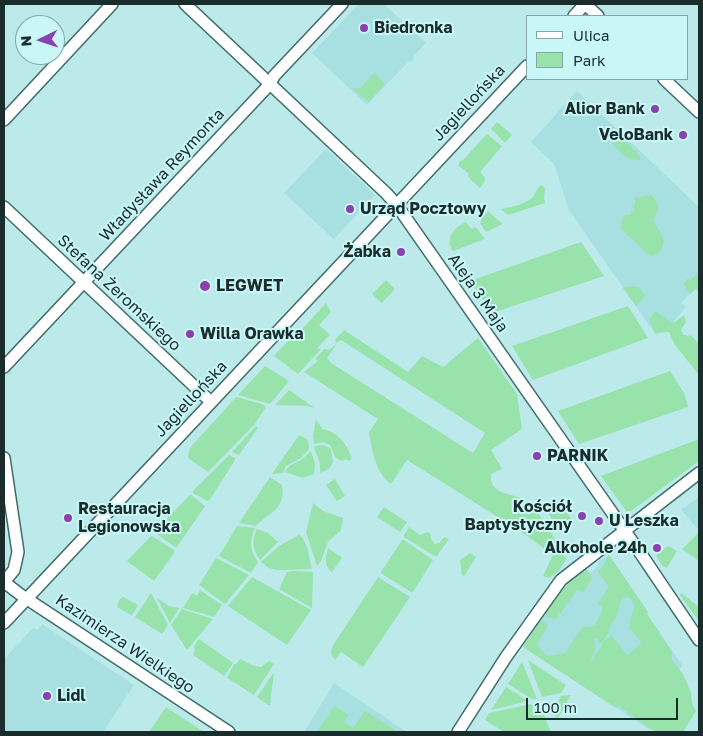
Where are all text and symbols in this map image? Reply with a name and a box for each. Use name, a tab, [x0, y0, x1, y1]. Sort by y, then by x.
north arrow	[15, 15, 65, 65]
legend	[526, 15, 688, 80]
place label: Biedronka	[374, 18, 453, 38]
marker: Biedronka	[358, 22, 370, 34]
text: Ulica	[573, 26, 609, 44]
text: N	[17, 35, 34, 47]
text: Park	[573, 51, 605, 69]
street label: Jagiellońska	[429, 61, 509, 145]
place label: Alior Bank	[565, 99, 645, 119]
marker: Alior Bank	[649, 103, 661, 115]
street label: Władysława Reymonta	[96, 105, 228, 245]
place label: VeloBank	[599, 125, 673, 145]
marker: VeloBank	[677, 129, 689, 141]
place label: Urząd Pocztowy	[360, 199, 486, 219]
marker: Urząd Pocztowy	[344, 203, 356, 215]
street label: Stefana Żeromskiego	[53, 231, 185, 355]
place label: Żabka	[343, 242, 391, 262]
marker: Żabka	[395, 246, 407, 258]
street label: Aleja 3 Maja	[444, 250, 512, 336]
place label: LEGWET	[216, 276, 283, 296]
marker: LEGWET	[198, 279, 212, 293]
place label: Willa Orawka	[200, 324, 304, 344]
marker: Willa Orawka	[184, 328, 196, 340]
street label: Jagiellońska	[151, 357, 231, 441]
place label: PARNIK	[547, 446, 608, 466]
marker: PARNIK	[531, 450, 543, 462]
place label: Kościół Baptystyczny	[465, 497, 572, 535]
place label: Restauracja Legionowska	[78, 499, 180, 537]
marker: Kościół Baptystyczny	[576, 510, 588, 522]
place label: U Leszka	[609, 511, 679, 531]
marker: Restauracja Legionowska	[62, 512, 74, 524]
marker: U Leszka	[593, 515, 605, 527]
place label: Alkohole 24h	[544, 538, 647, 558]
marker: Alkohole 24h	[651, 542, 663, 554]
street label: Kazimierza Wielkiego	[52, 590, 198, 698]
place label: Lidl	[57, 686, 86, 706]
scale bar	[528, 688, 680, 720]
marker: Lidl	[41, 690, 53, 702]
text: 100 m	[534, 698, 577, 716]

